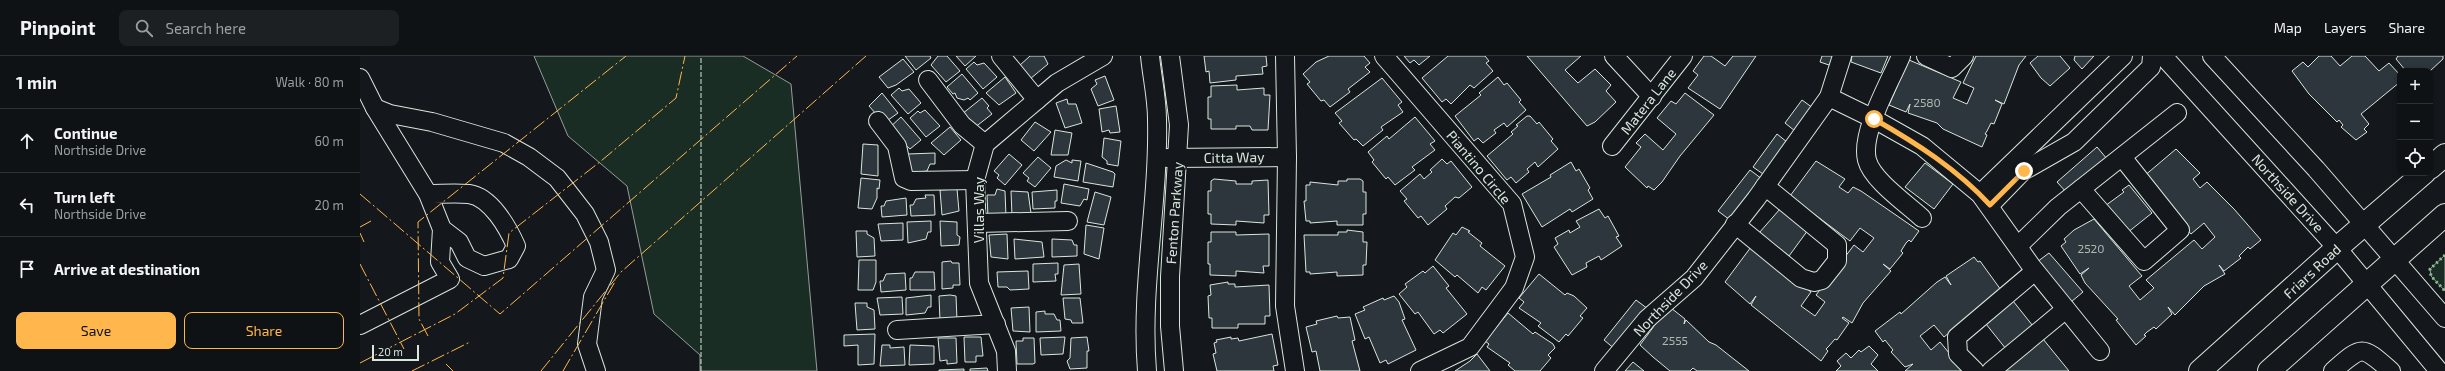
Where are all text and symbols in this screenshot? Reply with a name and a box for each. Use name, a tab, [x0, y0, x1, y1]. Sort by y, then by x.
search box	[119, 10, 399, 46]
text: Pinpoint	[20, 16, 95, 39]
icon: search	[133, 17, 155, 39]
text: Search here	[165, 19, 246, 37]
text: Map	[2274, 19, 2302, 36]
text: Layers	[2324, 19, 2366, 36]
text: Share	[2388, 19, 2425, 36]
street label: Matera Lane	[1617, 64, 1679, 138]
map controls	[2397, 68, 2433, 176]
button: +	[2397, 68, 2433, 104]
text: 1 min	[16, 72, 57, 92]
text: Walk · 80 m	[275, 74, 344, 90]
house number: 2580	[1913, 95, 1941, 109]
button: −	[2397, 104, 2433, 140]
route start	[1865, 110, 1883, 128]
text: Continue	[54, 124, 117, 142]
street label: Piantino Circle	[1443, 127, 1515, 207]
icon: ahead	[16, 130, 38, 152]
text: 60 m	[314, 133, 344, 149]
button: locate	[2397, 140, 2433, 176]
text: Northside Drive	[54, 142, 146, 158]
street label: Citta Way	[1203, 148, 1265, 166]
street label: Northside Drive	[2248, 150, 2328, 236]
street label: Fenton Parkway	[1162, 161, 1186, 265]
route end	[2015, 162, 2033, 180]
street label: Villas Way	[970, 176, 987, 243]
text: Turn left	[54, 188, 115, 206]
icon: left	[16, 194, 38, 216]
text: 20 m	[315, 197, 344, 213]
text: Northside Drive	[54, 206, 146, 222]
street label: Friars Road	[2280, 240, 2344, 302]
house number: 2520	[2077, 241, 2105, 255]
street label: Northside Drive	[1629, 256, 1711, 340]
icon: arrive	[16, 258, 38, 280]
text: Arrive at destination	[54, 260, 200, 278]
button: Save	[16, 312, 176, 349]
button: Share	[184, 312, 344, 349]
house number: 2555	[1662, 333, 1688, 347]
scale bar	[372, 343, 419, 362]
text: 20 m	[378, 345, 403, 358]

